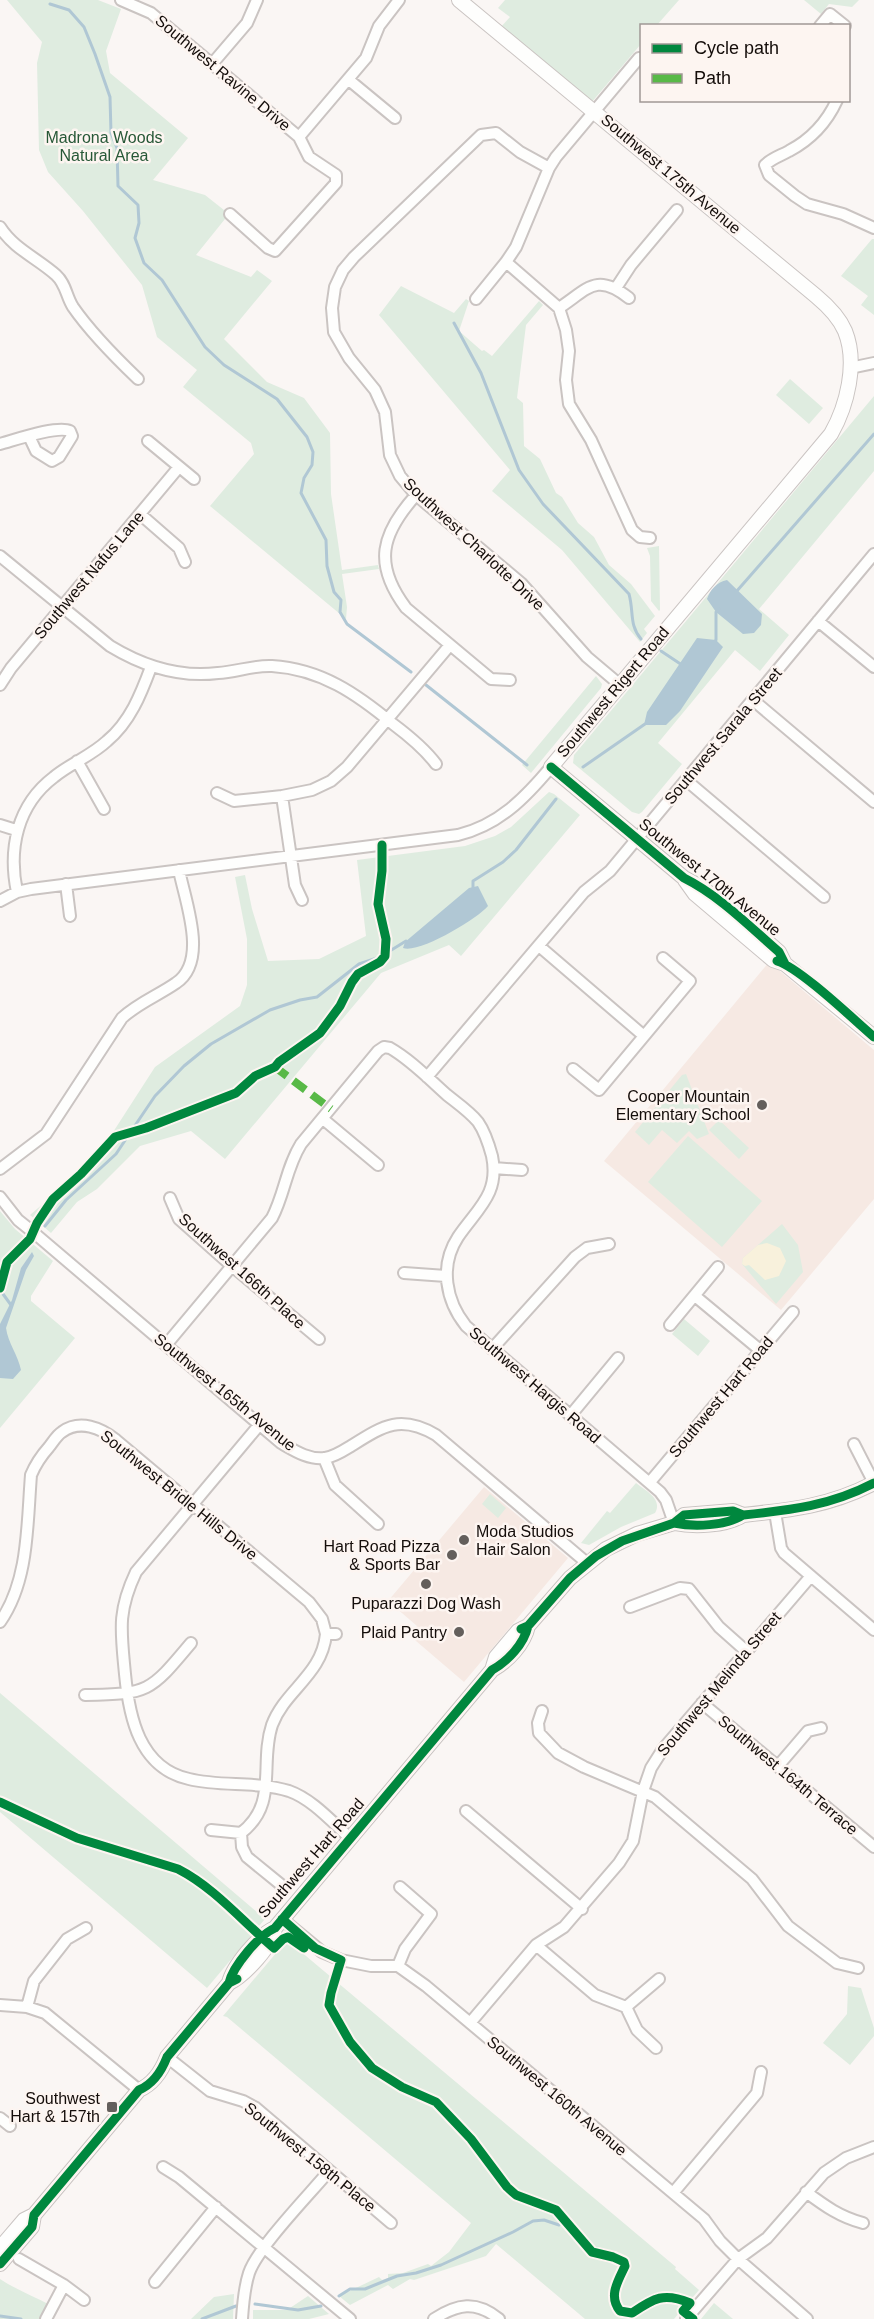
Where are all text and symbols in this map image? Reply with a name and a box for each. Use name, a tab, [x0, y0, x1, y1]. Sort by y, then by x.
street label: Southwest Ravine Drive	[152, 12, 294, 134]
legend	[640, 24, 850, 102]
text: Cycle path	[694, 38, 779, 58]
text: Path	[694, 68, 731, 88]
street label: Southwest 175th Avenue	[598, 111, 744, 237]
park label: Madrona Woods Natural Area	[45, 129, 163, 164]
street label: Southwest Charlotte Drive	[400, 474, 548, 614]
street label: Southwest Nafus Lane	[31, 508, 147, 642]
street label: Southwest Rigert Road	[554, 624, 672, 760]
street label: Southwest Sarala Street	[661, 664, 785, 808]
street label: Southwest 170th Avenue	[636, 815, 784, 939]
place label: Cooper Mountain Elementary School	[616, 1088, 750, 1123]
marker: Cooper Mountain Elementary School	[755, 1098, 769, 1112]
street label: Southwest 166th Place	[175, 1210, 309, 1332]
street label: Southwest Hargis Road	[466, 1323, 604, 1447]
street label: Southwest 165th Avenue	[151, 1330, 299, 1454]
street label: Southwest Hart Road	[666, 1333, 776, 1461]
street label: Southwest Bridle Hills Drive	[97, 1427, 261, 1564]
place label: Moda Studios Hair Salon	[476, 1523, 574, 1558]
marker: Moda Studios Hair Salon	[457, 1533, 471, 1547]
place label: Hart Road Pizza & Sports Bar	[324, 1538, 441, 1573]
marker: Hart Road Pizza & Sports Bar	[445, 1548, 459, 1562]
marker: Puparazzi Dog Wash	[419, 1577, 433, 1591]
place label: Puparazzi Dog Wash	[351, 1595, 501, 1612]
street label: Southwest Melinda Street	[654, 1608, 784, 1759]
place label: Plaid Pantry	[361, 1624, 447, 1641]
marker: Plaid Pantry	[452, 1625, 466, 1639]
street label: Southwest 164th Terrace	[715, 1712, 861, 1838]
street label: Southwest Hart Road	[255, 1795, 367, 1921]
street label: Southwest 160th Avenue	[484, 2033, 630, 2159]
place label: Southwest Hart & 157th	[10, 2090, 101, 2125]
street label: Southwest 158th Place	[241, 2099, 379, 2215]
marker: Southwest Hart & 157th	[105, 2100, 119, 2114]

